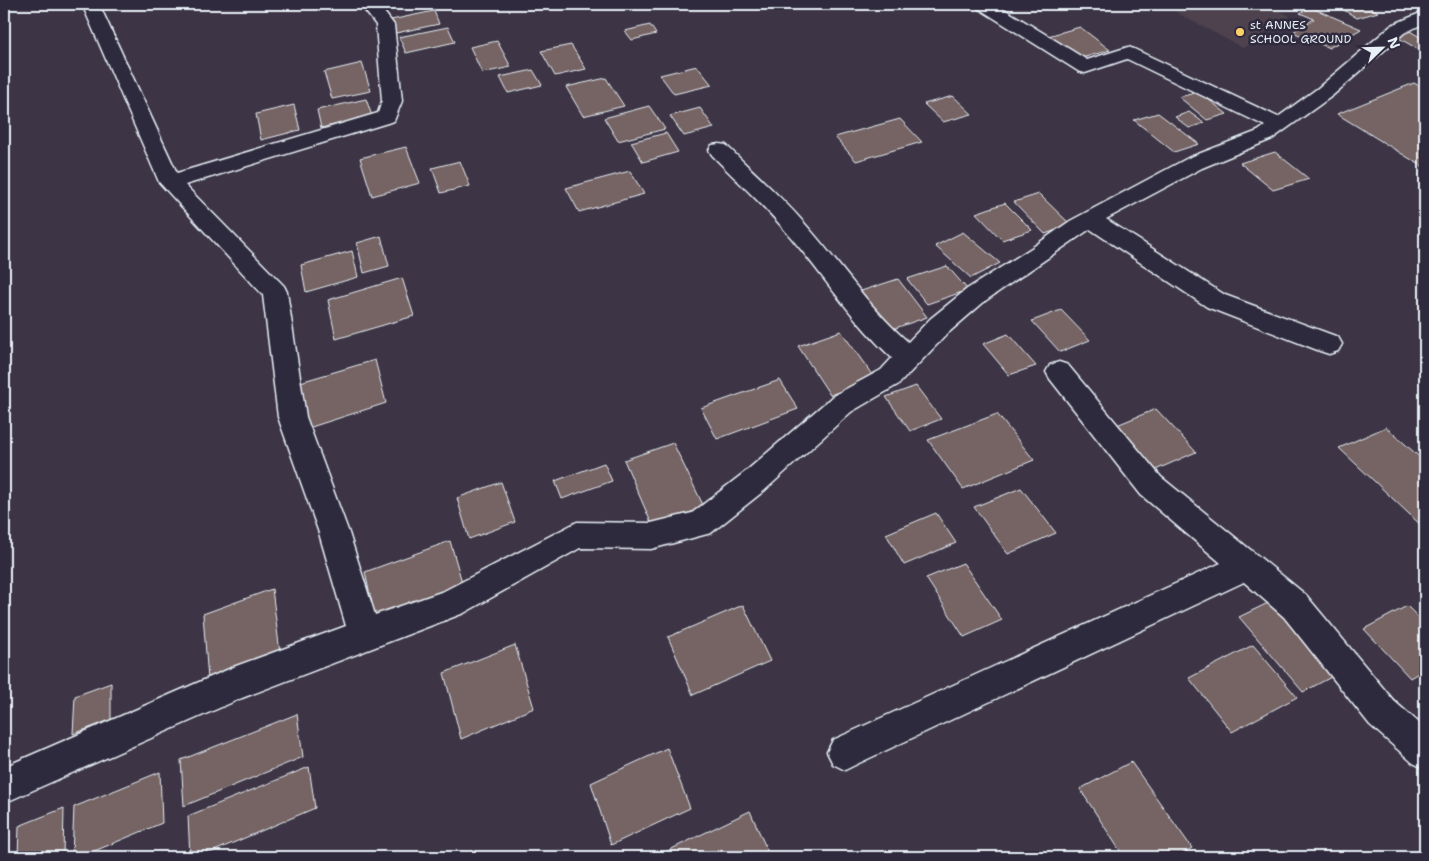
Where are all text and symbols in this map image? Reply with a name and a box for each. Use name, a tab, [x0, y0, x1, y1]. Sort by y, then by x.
place label: st ANNES SCHOOL GROUND	[1250, 17, 1351, 47]
north arrow	[1356, 22, 1406, 72]
marker: st ANNES SCHOOL GROUND	[1234, 26, 1246, 38]
text: N	[1384, 34, 1404, 52]

